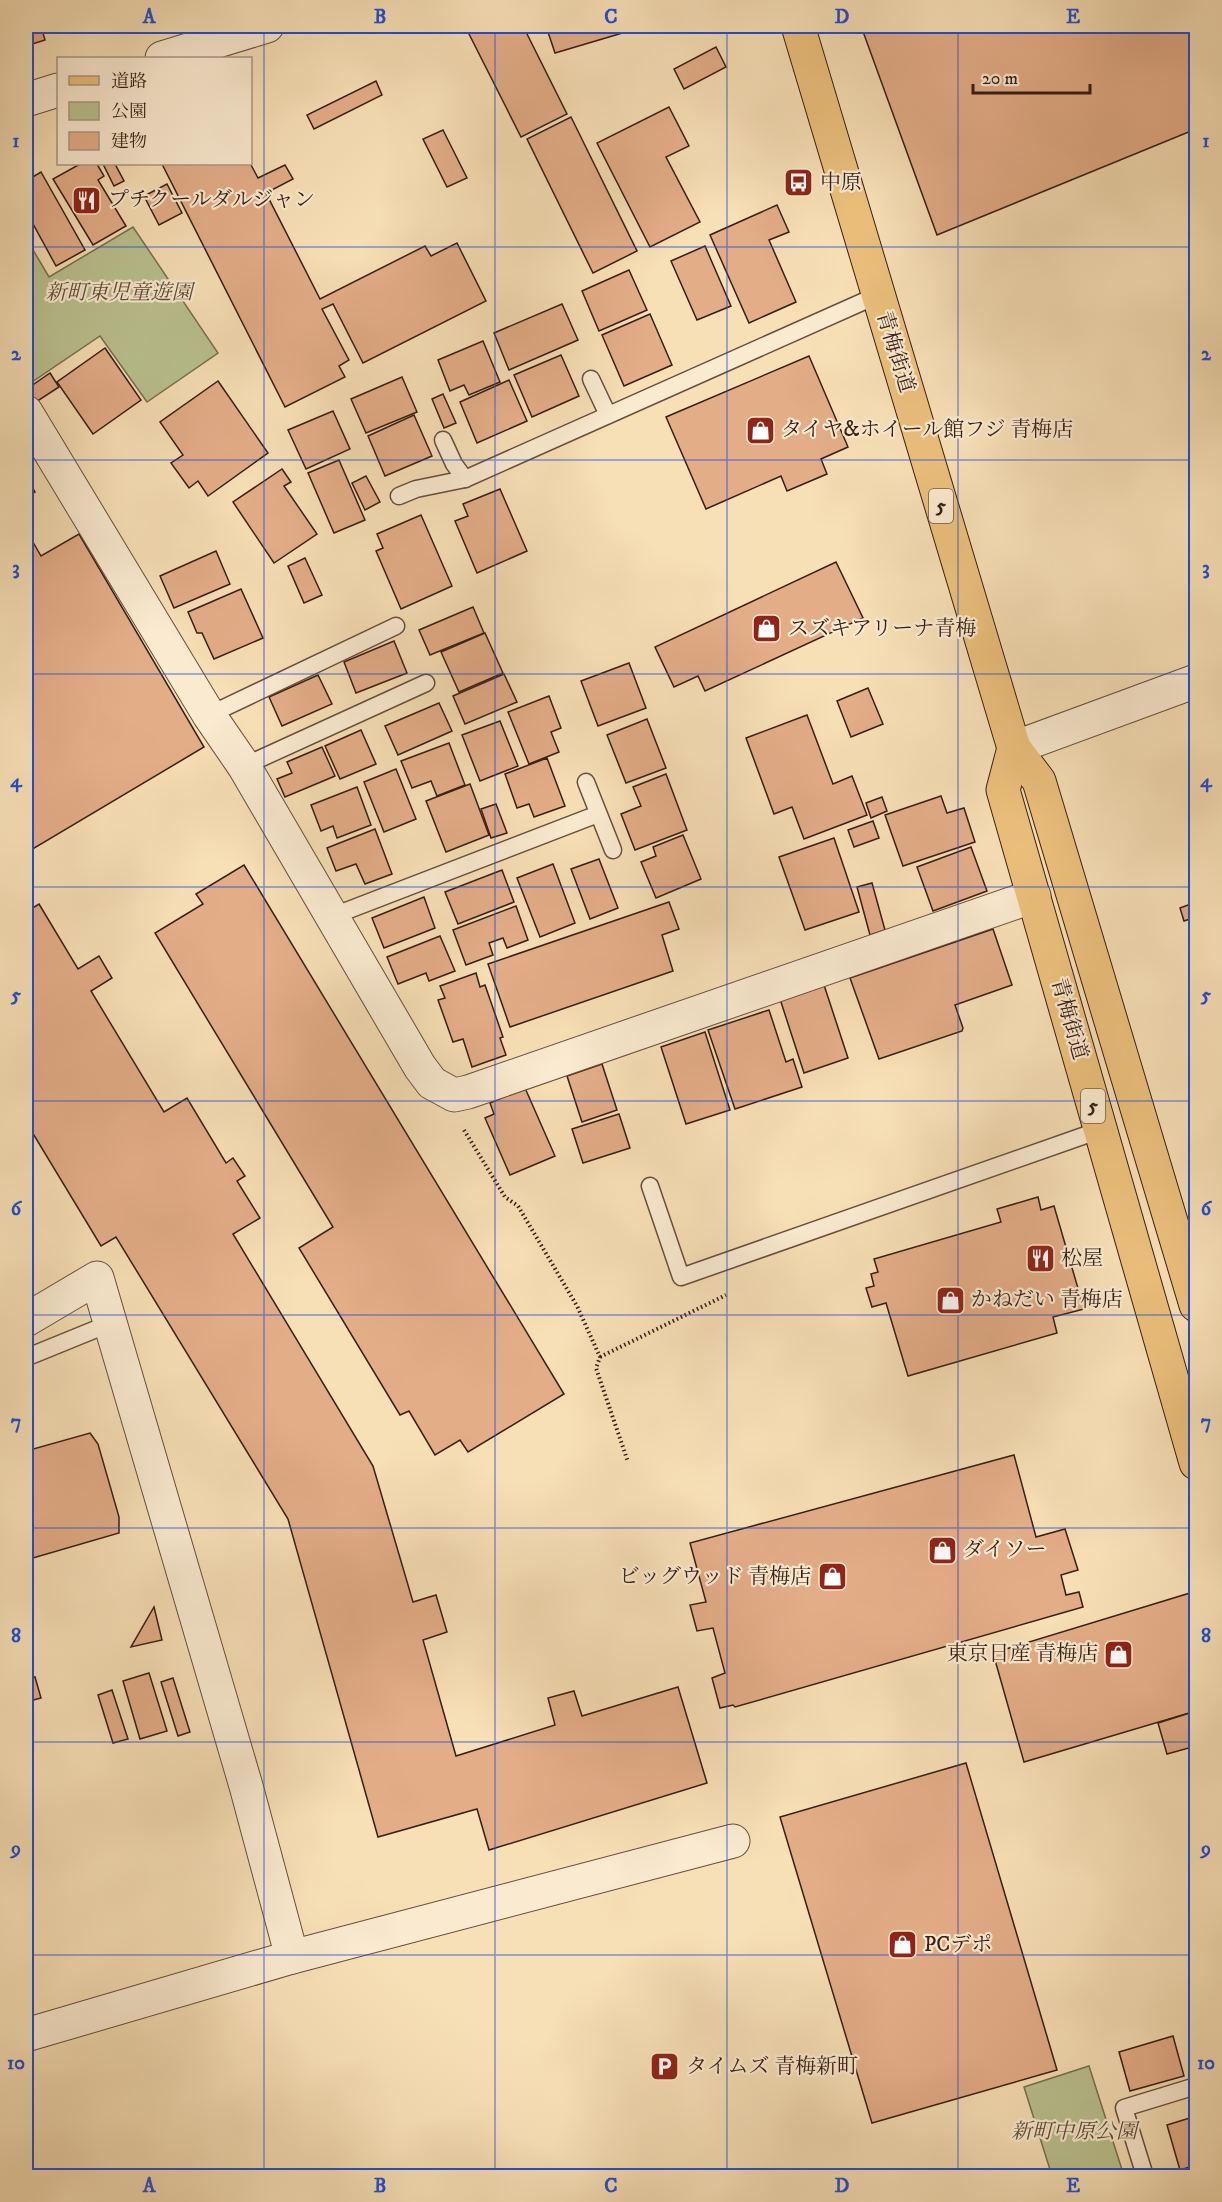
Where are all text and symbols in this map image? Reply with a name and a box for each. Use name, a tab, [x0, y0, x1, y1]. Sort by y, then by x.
text: A	[142, 5, 157, 30]
text: B	[374, 5, 386, 30]
text: C	[604, 5, 618, 30]
text: D	[835, 5, 850, 30]
text: E	[1066, 5, 1080, 30]
legend	[57, 57, 252, 165]
scale bar	[973, 57, 1090, 95]
text: 20 m	[982, 68, 1018, 90]
text: 道路	[111, 71, 147, 93]
text: 公園	[111, 101, 147, 123]
text: 1	[12, 129, 20, 154]
text: 1	[1202, 129, 1210, 154]
text: 建物	[111, 131, 147, 153]
bus stop icon: 中原	[783, 167, 815, 199]
place label: 中原	[820, 170, 862, 196]
restaurant icon: プチクールダルジャン	[71, 184, 103, 216]
place label: プチクールダルジャン	[108, 187, 315, 213]
park label: 新町東児童遊園	[46, 280, 195, 306]
street label: 青梅街道	[870, 308, 920, 396]
text: 2	[11, 342, 22, 367]
text: 2	[1201, 342, 1212, 367]
shop icon: タイヤ&ホイール館フジ 青梅店	[744, 414, 776, 446]
place label: タイヤ&ホイール館フジ 青梅店	[781, 417, 1073, 443]
road number: 5	[929, 489, 953, 523]
text: 3	[12, 556, 20, 581]
text: 3	[1202, 556, 1210, 581]
shop icon: スズキアリーナ青梅	[751, 613, 783, 645]
place label: スズキアリーナ青梅	[788, 616, 976, 642]
text: 4	[10, 769, 23, 794]
text: 4	[1200, 769, 1213, 794]
street label: 青梅街道	[1045, 975, 1093, 1063]
text: 5	[10, 983, 21, 1008]
text: 5	[1200, 983, 1211, 1008]
road number: 5	[1081, 1089, 1105, 1123]
text: 6	[11, 1197, 23, 1222]
text: 6	[1201, 1197, 1213, 1222]
restaurant icon: 松屋	[1024, 1243, 1056, 1275]
place label: 松屋	[1061, 1246, 1103, 1272]
shop icon: かねだい 青梅店	[934, 1284, 966, 1316]
place label: かねだい 青梅店	[971, 1287, 1123, 1313]
text: 7	[11, 1410, 21, 1435]
text: 7	[1201, 1410, 1211, 1435]
shop icon: ダイソー	[926, 1534, 958, 1566]
place label: ダイソー	[963, 1537, 1047, 1563]
shop icon: ビッグウッド 青梅店	[816, 1561, 848, 1593]
place label: ビッグウッド 青梅店	[619, 1564, 811, 1590]
text: 8	[11, 1624, 21, 1649]
text: 8	[1201, 1624, 1211, 1649]
shop icon: 東京日産 青梅店	[1103, 1638, 1135, 1670]
place label: 東京日産 青梅店	[946, 1641, 1098, 1667]
text: 9	[9, 1837, 21, 1862]
text: 9	[1199, 1837, 1211, 1862]
shop icon: PCデポ	[887, 1929, 919, 1961]
place label: PCデポ	[924, 1932, 992, 1958]
text: 10	[7, 2051, 25, 2076]
parking icon: タイムズ 青梅新町	[649, 2051, 681, 2083]
text: 10	[1197, 2051, 1215, 2076]
place label: タイムズ 青梅新町	[686, 2054, 858, 2080]
park label: 新町中原公園	[1011, 2119, 1140, 2145]
text: A	[142, 2174, 157, 2199]
text: B	[374, 2174, 386, 2199]
text: C	[604, 2174, 618, 2199]
text: D	[835, 2174, 850, 2199]
text: E	[1066, 2174, 1080, 2199]

